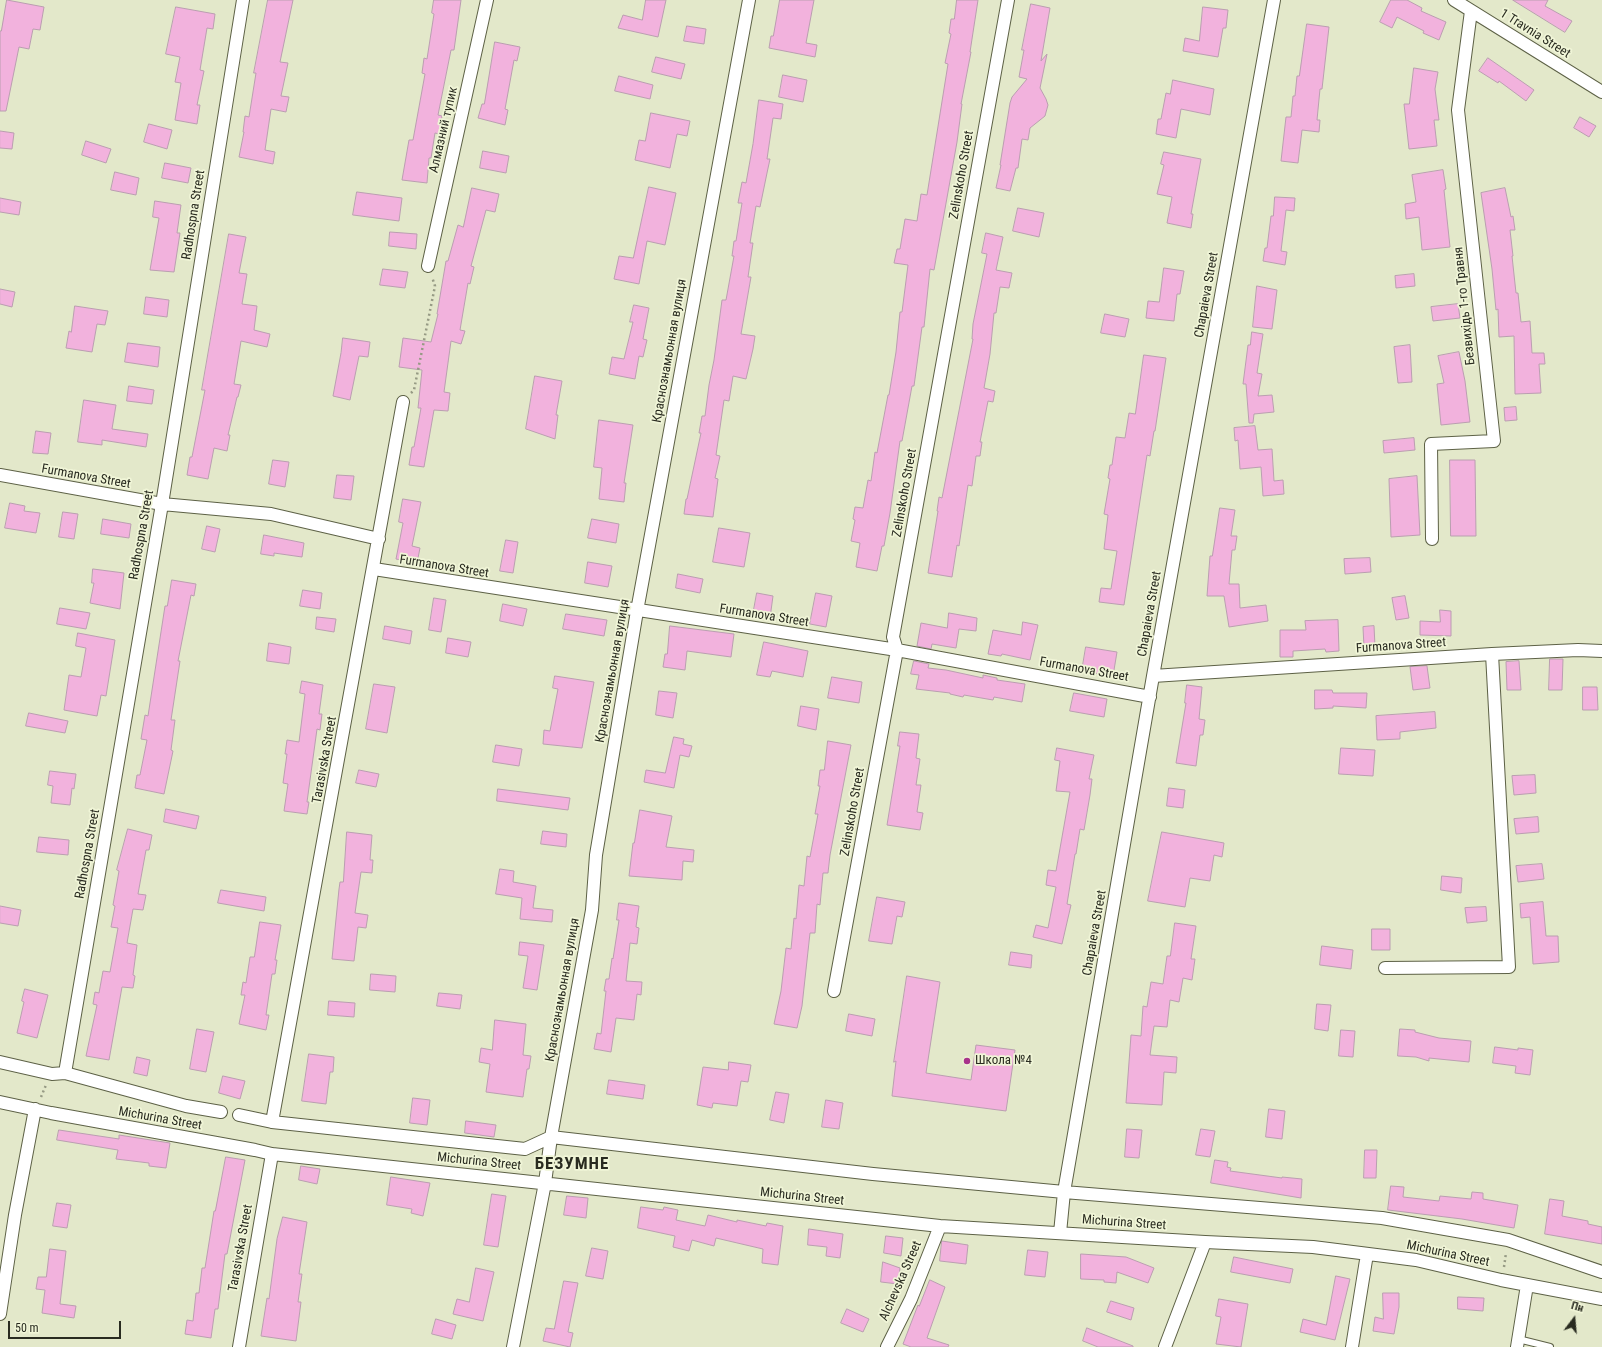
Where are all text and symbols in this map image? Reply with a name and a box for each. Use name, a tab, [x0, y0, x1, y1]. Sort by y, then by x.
street label: 1 Travnia Street	[1497, 6, 1573, 62]
street label: Алмазний тупик	[427, 85, 461, 175]
street label: Zelinskoho Street	[947, 130, 977, 220]
street label: Radhospna Street	[179, 169, 209, 261]
street label: Безвихідь 1-го Травня	[1451, 246, 1479, 366]
street label: Chapaieva Street	[1192, 251, 1222, 339]
street label: Краснознамьонная вулиця	[650, 278, 690, 424]
street label: Zelinskoho Street	[890, 448, 920, 538]
street label: Furmanova Street	[40, 461, 132, 493]
street label: Radhospna Street	[126, 489, 158, 581]
street label: Furmanova Street	[398, 552, 490, 582]
street label: Chapaieva Street	[1135, 570, 1165, 658]
street label: Краснознамьонная вулиця	[593, 598, 633, 744]
street label: Furmanova Street	[718, 601, 810, 631]
street label: Furmanova Street	[1355, 635, 1447, 657]
street label: Furmanova Street	[1038, 654, 1130, 686]
street label: Tarasivska Street	[310, 715, 340, 805]
street label: Zelinskoho Street	[838, 767, 868, 857]
street label: Radhospna Street	[72, 808, 104, 900]
street label: Chapaieva Street	[1080, 889, 1110, 977]
street label: Краснознамьонная вулиця	[543, 917, 583, 1063]
place label: Школа №4	[975, 1053, 1032, 1069]
marker: Школа №4	[962, 1056, 972, 1066]
street label: Michurina Street	[117, 1104, 203, 1134]
street label: Michurina Street	[436, 1150, 522, 1174]
district label: БЕЗУМНЕ	[535, 1155, 609, 1175]
street label: Michurina Street	[759, 1185, 845, 1209]
street label: Tarasivska Street	[226, 1203, 256, 1293]
street label: Michurina Street	[1081, 1212, 1167, 1234]
street label: Michurina Street	[1405, 1238, 1491, 1270]
street label: Alchevska Street	[876, 1239, 926, 1323]
north arrow	[1554, 1299, 1594, 1339]
text: Пн	[1570, 1299, 1585, 1315]
scale bar	[10, 1313, 123, 1339]
text: 50 m	[15, 1321, 39, 1335]

